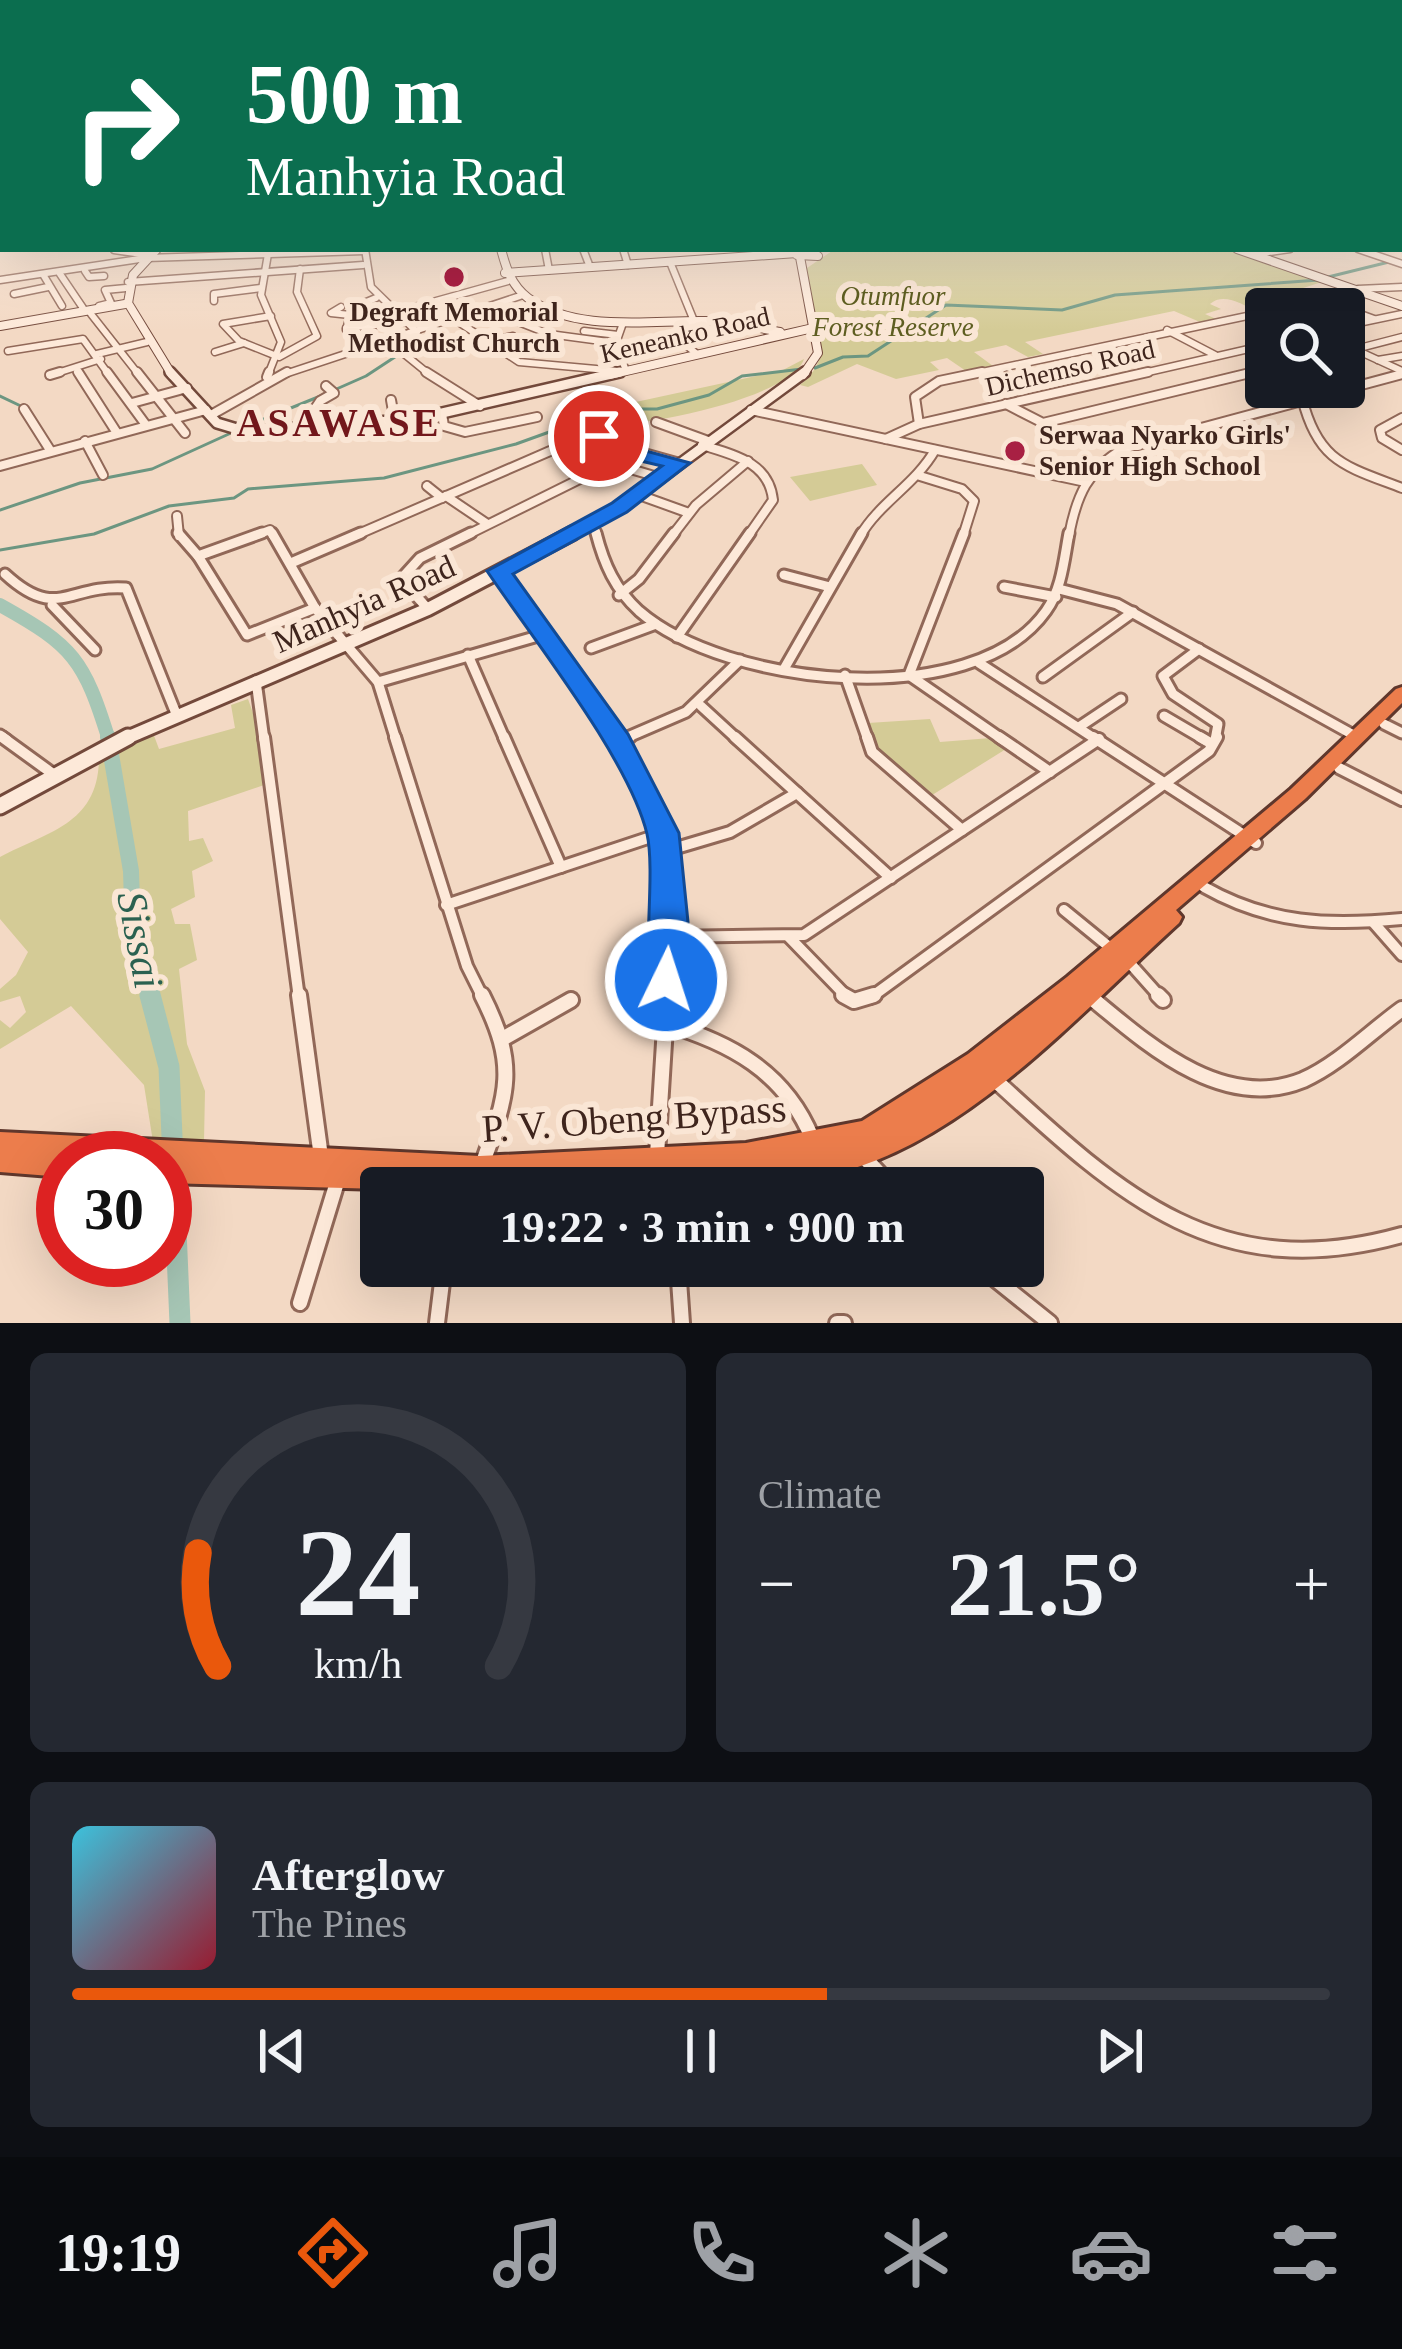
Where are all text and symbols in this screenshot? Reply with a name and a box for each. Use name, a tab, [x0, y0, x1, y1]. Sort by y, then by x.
icon: right	[48, 48, 204, 204]
text: 500 m	[246, 48, 463, 141]
text: Manhyia Road	[246, 147, 565, 207]
marker: Degraft Memorial Methodist Church	[441, 264, 467, 290]
park label: Otumfuor Forest Reserve	[811, 281, 974, 342]
map controls	[1245, 288, 1365, 408]
button: search	[1245, 288, 1365, 408]
place label: Degraft Memorial Methodist Church	[348, 297, 560, 358]
street label: Keneanko Road	[597, 301, 773, 369]
street label: Dichemso Road	[982, 334, 1158, 402]
pin	[548, 385, 650, 487]
district label: ASAWASE	[236, 401, 442, 444]
icon: arrive	[566, 403, 632, 469]
place label: Serwaa Nyarko Girls' Senior High School	[1039, 420, 1291, 481]
marker: Serwaa Nyarko Girls' Senior High School	[1002, 438, 1028, 464]
street label: Manhyia Road	[268, 548, 461, 660]
water label: Sissai	[108, 887, 172, 993]
position arrow	[603, 917, 729, 1043]
street label: P. V. Obeng Bypass	[480, 1086, 788, 1151]
speed limit sign: 30	[36, 1131, 192, 1287]
text: 19:22 · 3 min · 900 m	[500, 1202, 905, 1252]
text: Climate	[758, 1473, 881, 1516]
text: 24	[296, 1504, 420, 1642]
text: 21.5°	[947, 1535, 1141, 1634]
text: −	[758, 1547, 795, 1620]
text: +	[1293, 1547, 1330, 1620]
text: km/h	[314, 1639, 402, 1686]
text: Afterglow	[252, 1850, 444, 1900]
text: The Pines	[252, 1902, 407, 1945]
icon: previous	[249, 2018, 315, 2084]
icon: pause	[668, 2018, 734, 2084]
icon: next	[1087, 2018, 1153, 2084]
icon: directions	[291, 2211, 375, 2295]
icon: music	[486, 2211, 570, 2295]
icon: phone	[680, 2211, 764, 2295]
icon: climate	[874, 2211, 958, 2295]
icon: car	[1069, 2211, 1153, 2295]
icon: filters	[1263, 2211, 1347, 2295]
text: 19:19	[55, 2223, 181, 2283]

